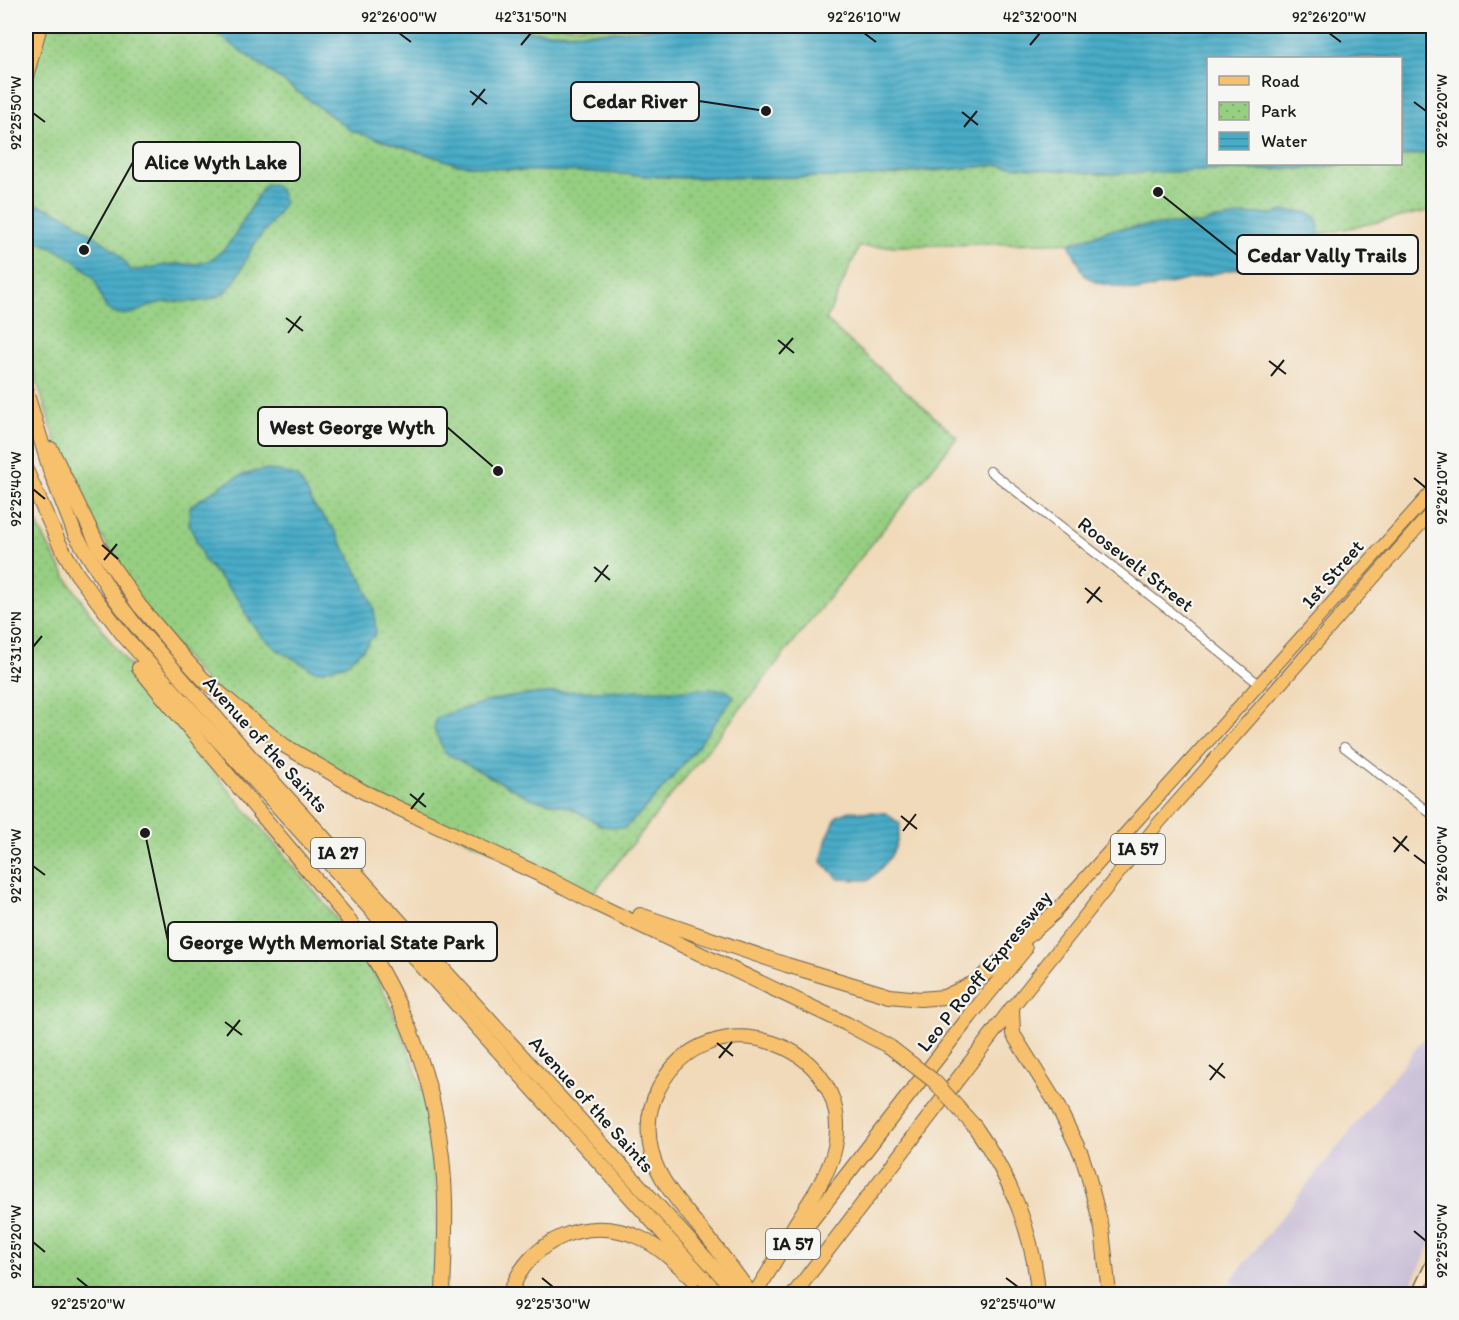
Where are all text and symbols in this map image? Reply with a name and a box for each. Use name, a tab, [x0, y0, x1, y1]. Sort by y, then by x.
text: 92°26'00"W	[361, 8, 437, 26]
text: 42°31'50"N	[495, 8, 567, 26]
text: 92°26'10"W	[827, 8, 901, 26]
text: 42°32'00"N	[1003, 8, 1077, 26]
text: 92°26'20"W	[1292, 8, 1366, 26]
legend	[1207, 57, 1402, 165]
text: Road	[1261, 70, 1300, 92]
text: 92°26'20"W	[1433, 74, 1451, 148]
text: 92°25'50"W	[7, 76, 25, 150]
callout: Cedar River	[571, 82, 699, 121]
text: Cedar River	[583, 88, 688, 113]
text: Park	[1261, 100, 1296, 122]
text: Water	[1261, 130, 1307, 152]
callout: Alice Wyth Lake	[133, 142, 300, 181]
text: Alice Wyth Lake	[144, 149, 287, 175]
callout: Cedar Vally Trails	[1237, 235, 1418, 274]
text: Cedar Vally Trails	[1247, 242, 1407, 268]
callout: West George Wyth	[258, 407, 447, 446]
text: West George Wyth	[269, 414, 435, 440]
text: 92°25'40"W	[7, 451, 25, 527]
text: 92°26'10"W	[1433, 451, 1451, 525]
street label: Roosevelt Street	[1073, 511, 1199, 617]
street label: 1st Street	[1296, 534, 1369, 613]
text: 42°31'50"N	[7, 611, 25, 683]
street label: Avenue of the Saints	[198, 671, 334, 817]
text: 92°26'00"W	[1433, 826, 1451, 902]
text: 92°25'30"W	[7, 829, 25, 903]
road number: IA 57	[1111, 834, 1165, 864]
road number: IA 27	[311, 838, 365, 868]
street label: Leo P Rooff Expressway	[912, 885, 1057, 1057]
callout: George Wyth Memorial State Park	[168, 922, 497, 961]
text: George Wyth Memorial State Park	[179, 929, 486, 955]
street label: Avenue of the Saints	[524, 1031, 660, 1177]
text: 92°25'50"W	[1433, 1204, 1451, 1278]
text: 92°25'20"W	[7, 1205, 25, 1279]
road number: IA 57	[766, 1229, 820, 1259]
text: 92°25'20"W	[51, 1295, 125, 1313]
text: 92°25'30"W	[516, 1295, 590, 1313]
text: 92°25'40"W	[980, 1295, 1056, 1313]

